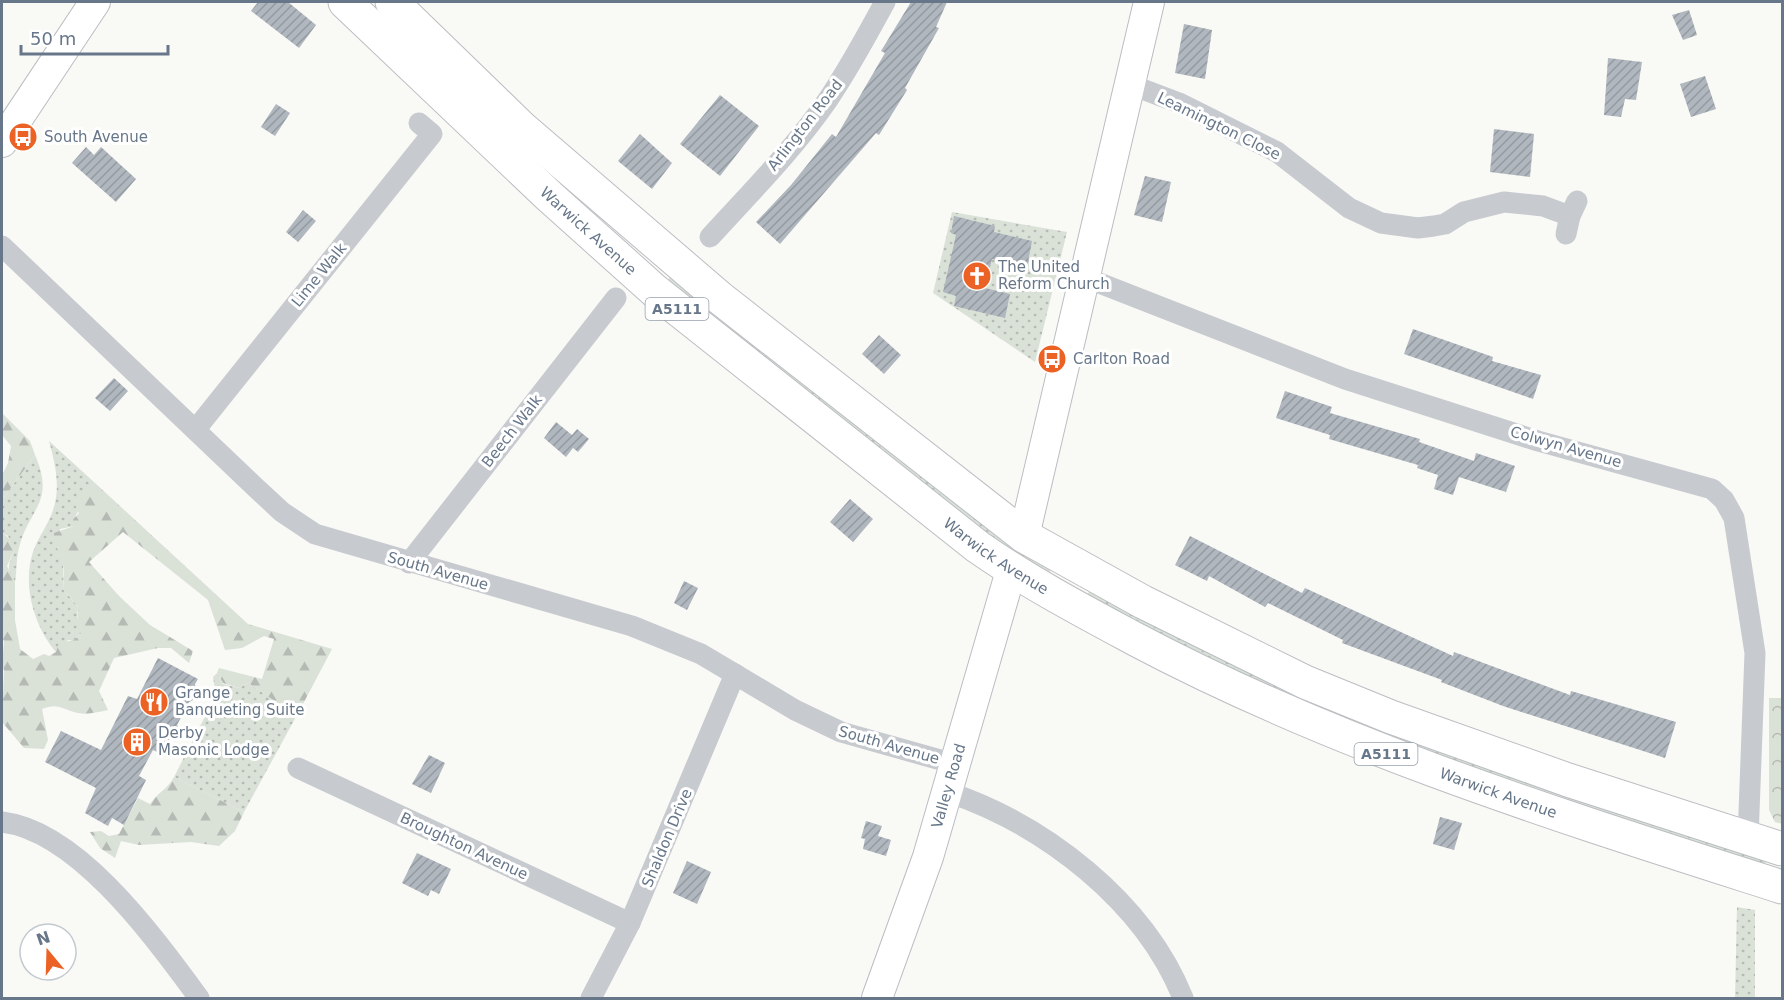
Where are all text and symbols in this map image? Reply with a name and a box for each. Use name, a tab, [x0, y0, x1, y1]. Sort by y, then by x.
scale bar	[21, 18, 168, 56]
text: 50 m	[30, 28, 76, 49]
street label: Arlington Road	[764, 76, 846, 174]
street label: Leamington Close	[1155, 88, 1283, 164]
bus stop icon: South Avenue	[7, 121, 39, 153]
place label: South Avenue	[44, 128, 148, 146]
street label: Warwick Avenue	[536, 183, 640, 279]
street label: Lime Walk	[288, 239, 350, 311]
place label: The United Reform Church	[997, 258, 1110, 293]
church icon: The United Reform Church	[961, 260, 993, 292]
road number: A5111	[646, 298, 708, 320]
bus stop icon: Carlton Road	[1036, 343, 1068, 375]
place label: Carlton Road	[1073, 350, 1170, 368]
street label: Beech Walk	[478, 391, 546, 471]
street label: Colwyn Avenue	[1508, 423, 1624, 471]
street label: Warwick Avenue	[940, 514, 1051, 598]
street label: South Avenue	[385, 548, 491, 594]
place label: Grange Banqueting Suite	[175, 684, 304, 719]
restaurant icon: Grange Banqueting Suite	[138, 686, 170, 718]
street label: South Avenue	[836, 722, 942, 768]
place label: Derby Masonic Lodge	[158, 724, 269, 759]
building icon: Derby Masonic Lodge	[121, 726, 153, 758]
street label: Valley Road	[928, 741, 969, 830]
road number: A5111	[1354, 743, 1418, 765]
street label: Warwick Avenue	[1437, 764, 1559, 822]
street label: Shaldon Drive	[638, 786, 696, 890]
street label: Broughton Avenue	[397, 808, 531, 884]
north arrow	[18, 922, 78, 982]
text: N	[34, 927, 53, 949]

